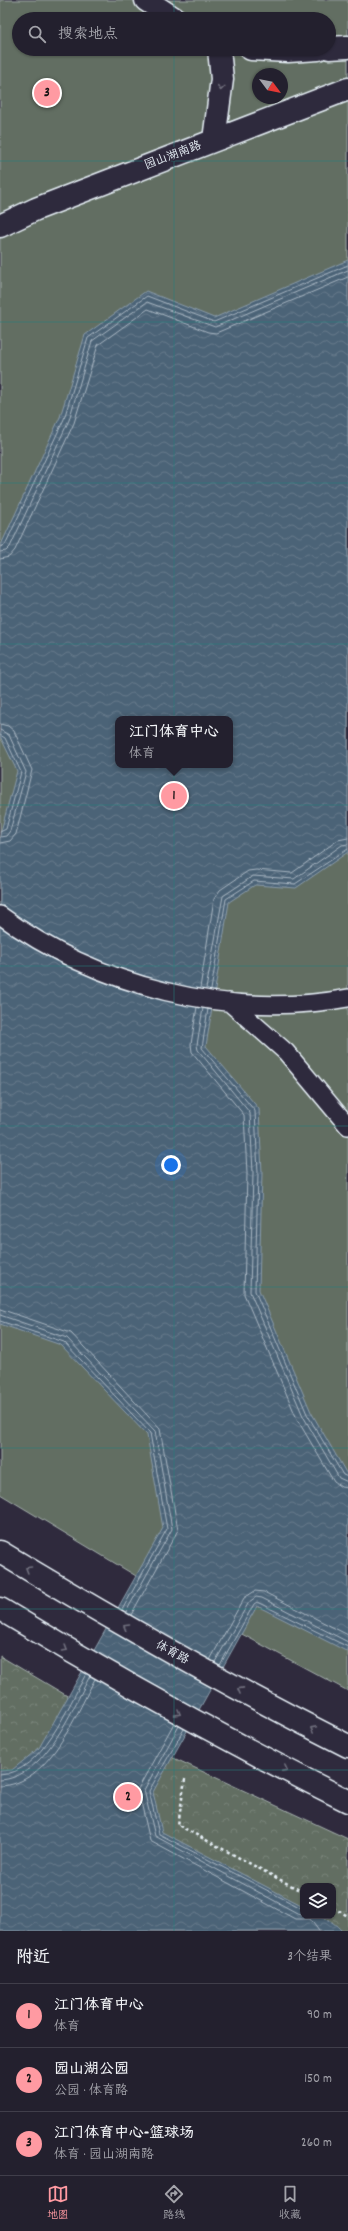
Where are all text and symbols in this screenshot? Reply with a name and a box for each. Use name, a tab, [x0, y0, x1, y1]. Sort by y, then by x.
search box	[12, 12, 336, 56]
icon: search	[26, 23, 48, 45]
text: 搜索地点	[58, 24, 118, 46]
north arrow	[252, 68, 288, 104]
pin: 3	[34, 78, 60, 108]
one-way arrow	[217, 85, 226, 91]
street label: 园山湖南路	[142, 137, 204, 175]
popup	[115, 716, 233, 768]
text: 江门体育中心	[129, 722, 219, 744]
text: 体育	[129, 745, 155, 764]
pin: 1	[161, 781, 187, 811]
your location	[161, 1155, 181, 1175]
one-way arrow	[25, 1566, 32, 1573]
one-way arrow	[123, 1625, 130, 1632]
street label: 体育路	[152, 1637, 192, 1669]
one-way arrow	[61, 1644, 68, 1651]
one-way arrow	[237, 1688, 244, 1695]
one-way arrow	[174, 1708, 181, 1715]
one-way arrow	[310, 1726, 317, 1733]
one-way arrow	[281, 1765, 288, 1772]
pin: 2	[115, 1782, 141, 1812]
map controls	[300, 1883, 336, 1919]
button: layers	[300, 1883, 336, 1919]
text: 附近	[16, 1947, 50, 1971]
text: 3个结果	[287, 1948, 332, 1967]
text: 江门体育中心	[54, 1995, 144, 2017]
text: 1	[28, 2006, 30, 2025]
text: 90 m	[307, 2006, 332, 2025]
text: 体育	[54, 2018, 80, 2037]
text: 园山湖公园	[54, 2059, 129, 2081]
text: 2	[26, 2070, 32, 2089]
text: 150 m	[304, 2070, 332, 2089]
text: 公园 · 体育路	[54, 2082, 128, 2101]
text: 江门体育中心-篮球场	[54, 2123, 194, 2145]
text: 3	[26, 2134, 32, 2153]
text: 260 m	[301, 2134, 332, 2153]
text: 体育 · 园山湖南路	[54, 2146, 154, 2165]
tab: 地图	[47, 2183, 69, 2224]
tab: 路线	[163, 2183, 185, 2224]
tab: 收藏	[279, 2183, 301, 2224]

